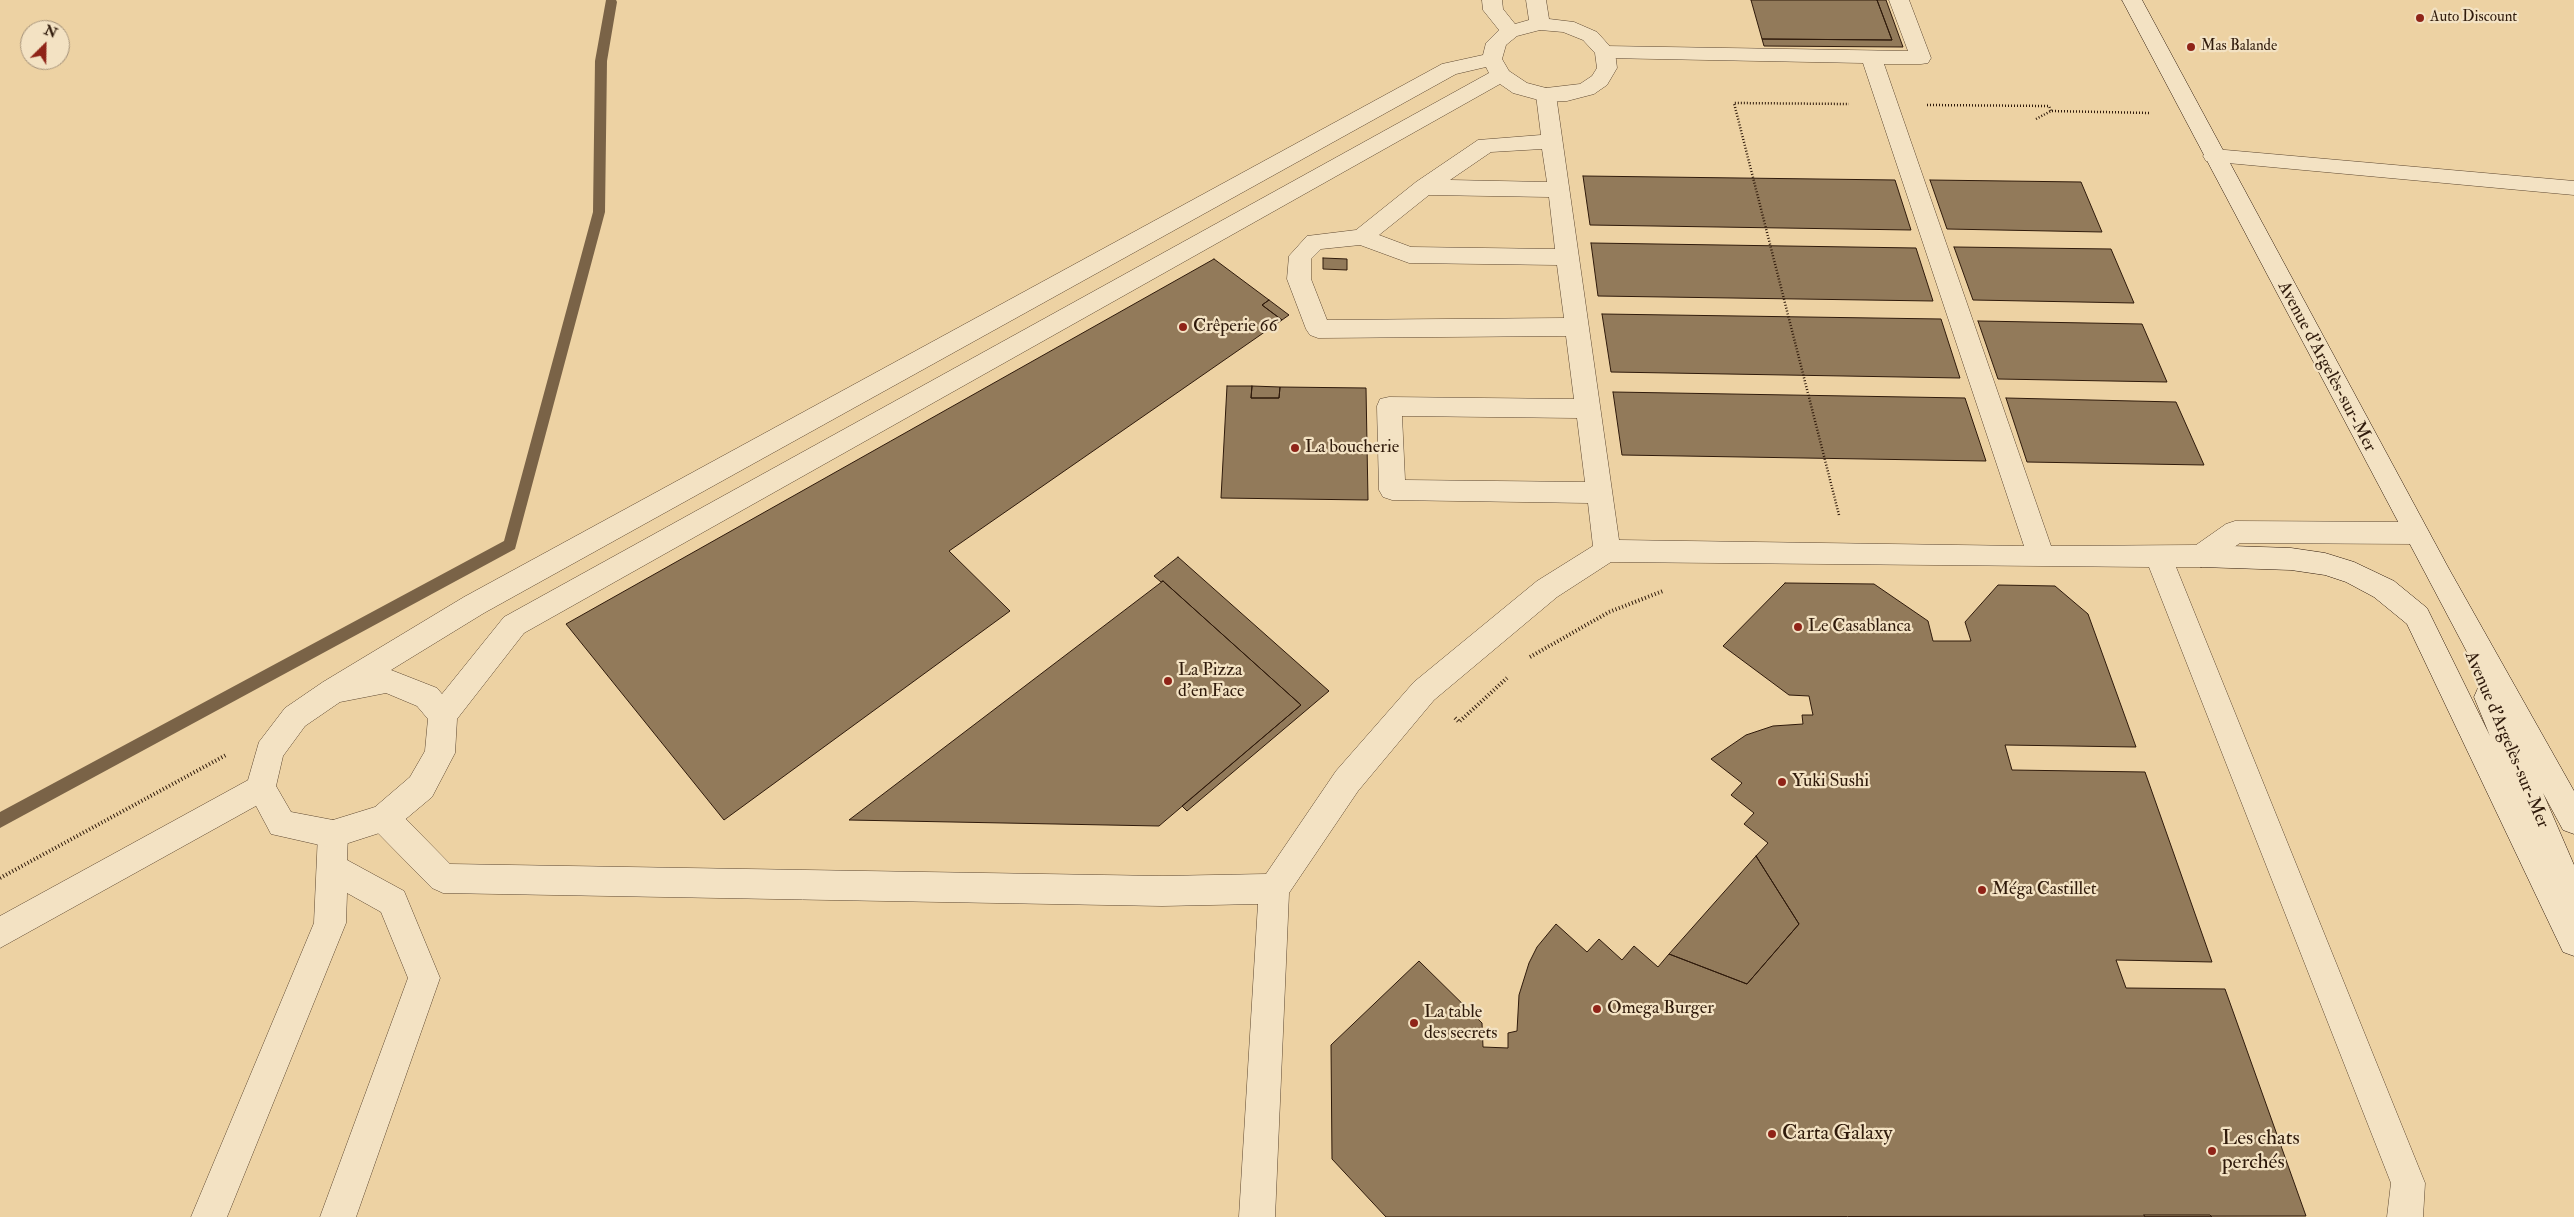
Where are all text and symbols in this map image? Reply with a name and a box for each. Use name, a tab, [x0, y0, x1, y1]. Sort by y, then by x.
place label: Auto Discount	[2430, 9, 2517, 27]
marker: Auto Discount	[2414, 12, 2426, 24]
north arrow	[20, 20, 70, 70]
text: N	[42, 21, 60, 42]
place label: Mas Balande	[2201, 38, 2277, 56]
marker: Mas Balande	[2185, 41, 2197, 53]
street label: Avenue d'Argelès-sur-Mer	[2272, 278, 2380, 456]
place label: Crêperie 66	[1193, 316, 1278, 338]
marker: Crêperie 66	[1177, 321, 1189, 333]
place label: La boucherie	[1305, 437, 1399, 459]
marker: La boucherie	[1289, 442, 1301, 454]
place label: Le Casablanca	[1808, 616, 1911, 638]
marker: Le Casablanca	[1792, 621, 1804, 633]
street label: Avenue d'Argelès-sur-Mer	[2459, 648, 2553, 832]
place label: La Pizza d'en Face	[1178, 660, 1245, 702]
marker: La Pizza d'en Face	[1162, 675, 1174, 687]
place label: Yuki Sushi	[1792, 771, 1869, 793]
marker: Yuki Sushi	[1776, 776, 1788, 788]
place label: Méga Castillet	[1992, 879, 2097, 901]
marker: Méga Castillet	[1976, 884, 1988, 896]
place label: Omega Burger	[1607, 998, 1714, 1020]
place label: La table des secrets	[1424, 1002, 1497, 1044]
marker: Omega Burger	[1591, 1003, 1603, 1015]
marker: La table des secrets	[1408, 1017, 1420, 1029]
place label: Carta Galaxy	[1782, 1121, 1892, 1147]
place label: Les chats perchés	[2222, 1126, 2300, 1176]
marker: Carta Galaxy	[1766, 1128, 1778, 1140]
marker: Les chats perchés	[2206, 1145, 2218, 1157]

